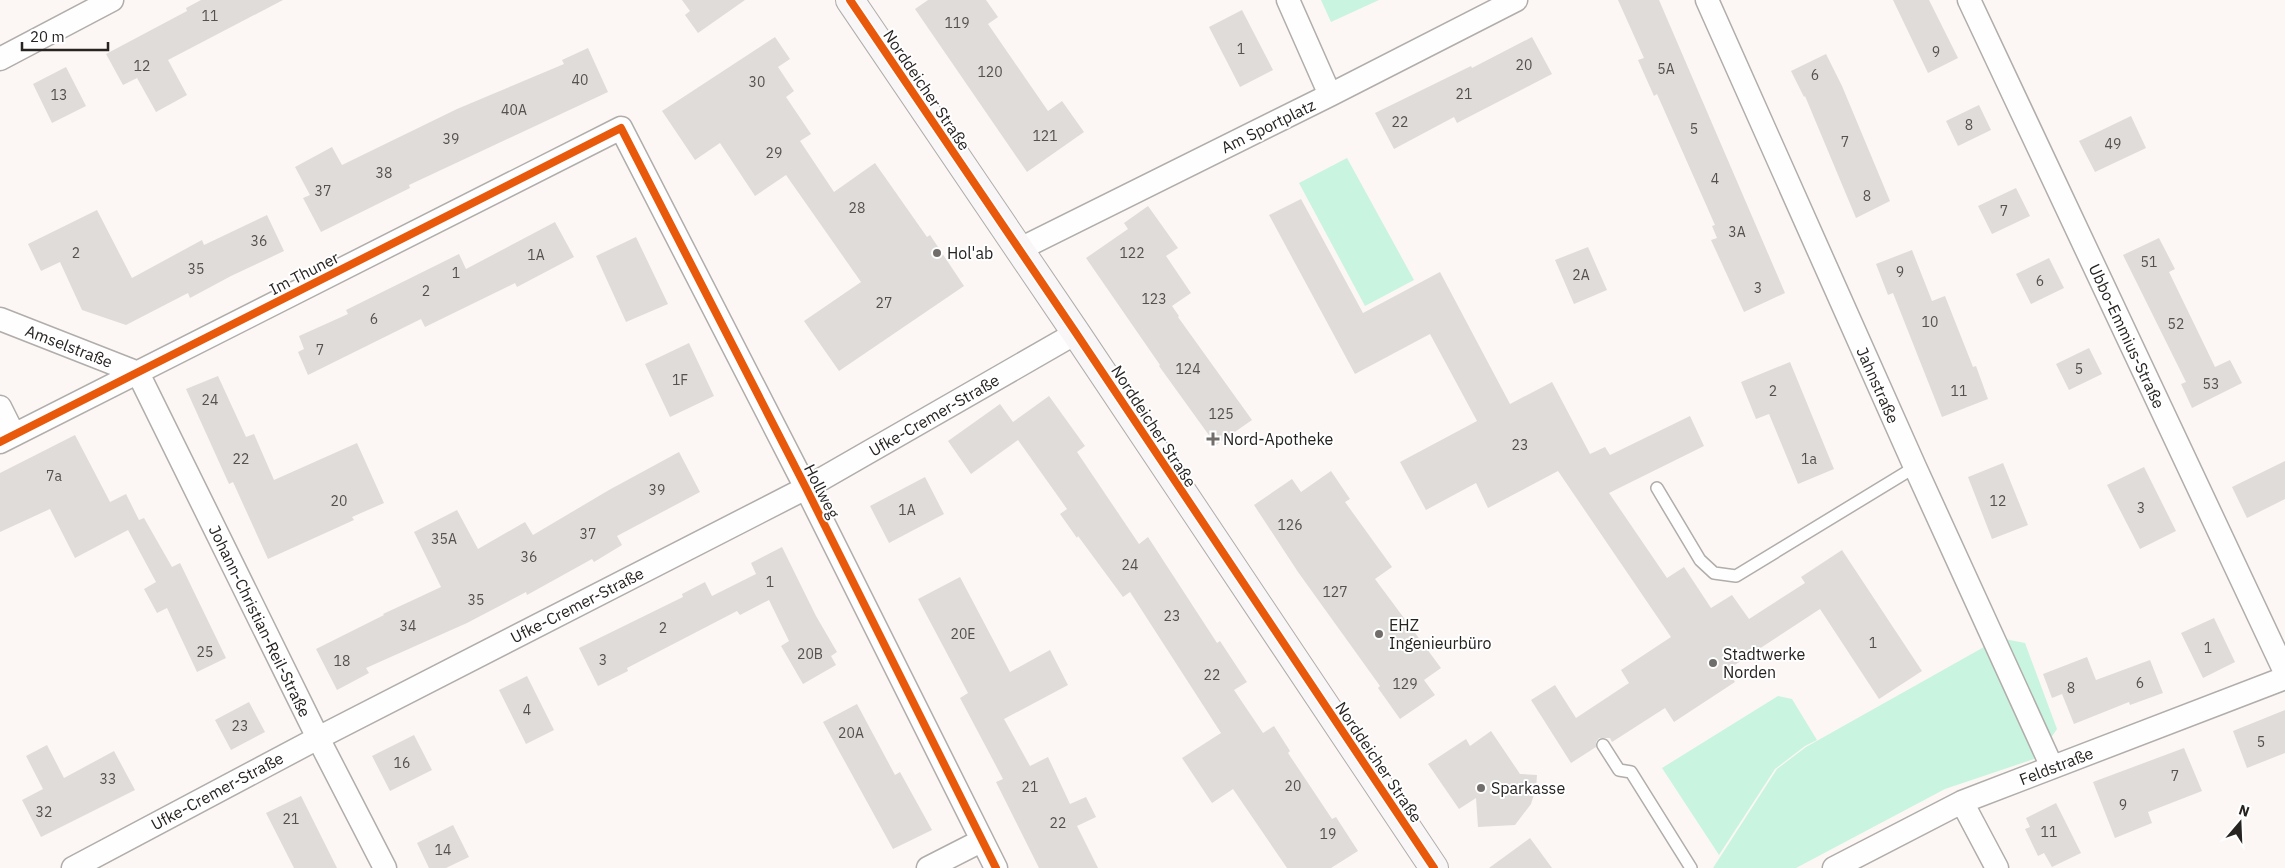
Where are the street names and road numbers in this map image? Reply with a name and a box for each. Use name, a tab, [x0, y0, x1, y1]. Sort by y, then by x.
street label: Norddeicher Straße	[879, 26, 975, 154]
street label: Am Sportplatz	[1218, 95, 1318, 157]
street label: Im Thuner	[266, 247, 342, 299]
street label: Ubbo-Emmius-Straße	[2085, 261, 2169, 412]
street label: Amselstraße	[23, 320, 116, 372]
street label: Jahnstraße	[1852, 344, 1904, 427]
street label: Norddeicher Straße	[1107, 361, 1201, 491]
street label: Ufke-Cremer-Straße	[865, 370, 1003, 460]
street label: Hollweg	[800, 461, 844, 522]
street label: Johann-Christian-Reil-Straße	[205, 522, 315, 720]
street label: Ufke-Cremer-Straße	[507, 563, 647, 647]
street label: Norddeicher Straße	[1331, 698, 1427, 826]
street label: Feldstraße	[2016, 743, 2096, 789]
street label: Ufke-Cremer-Straße	[147, 748, 287, 834]

